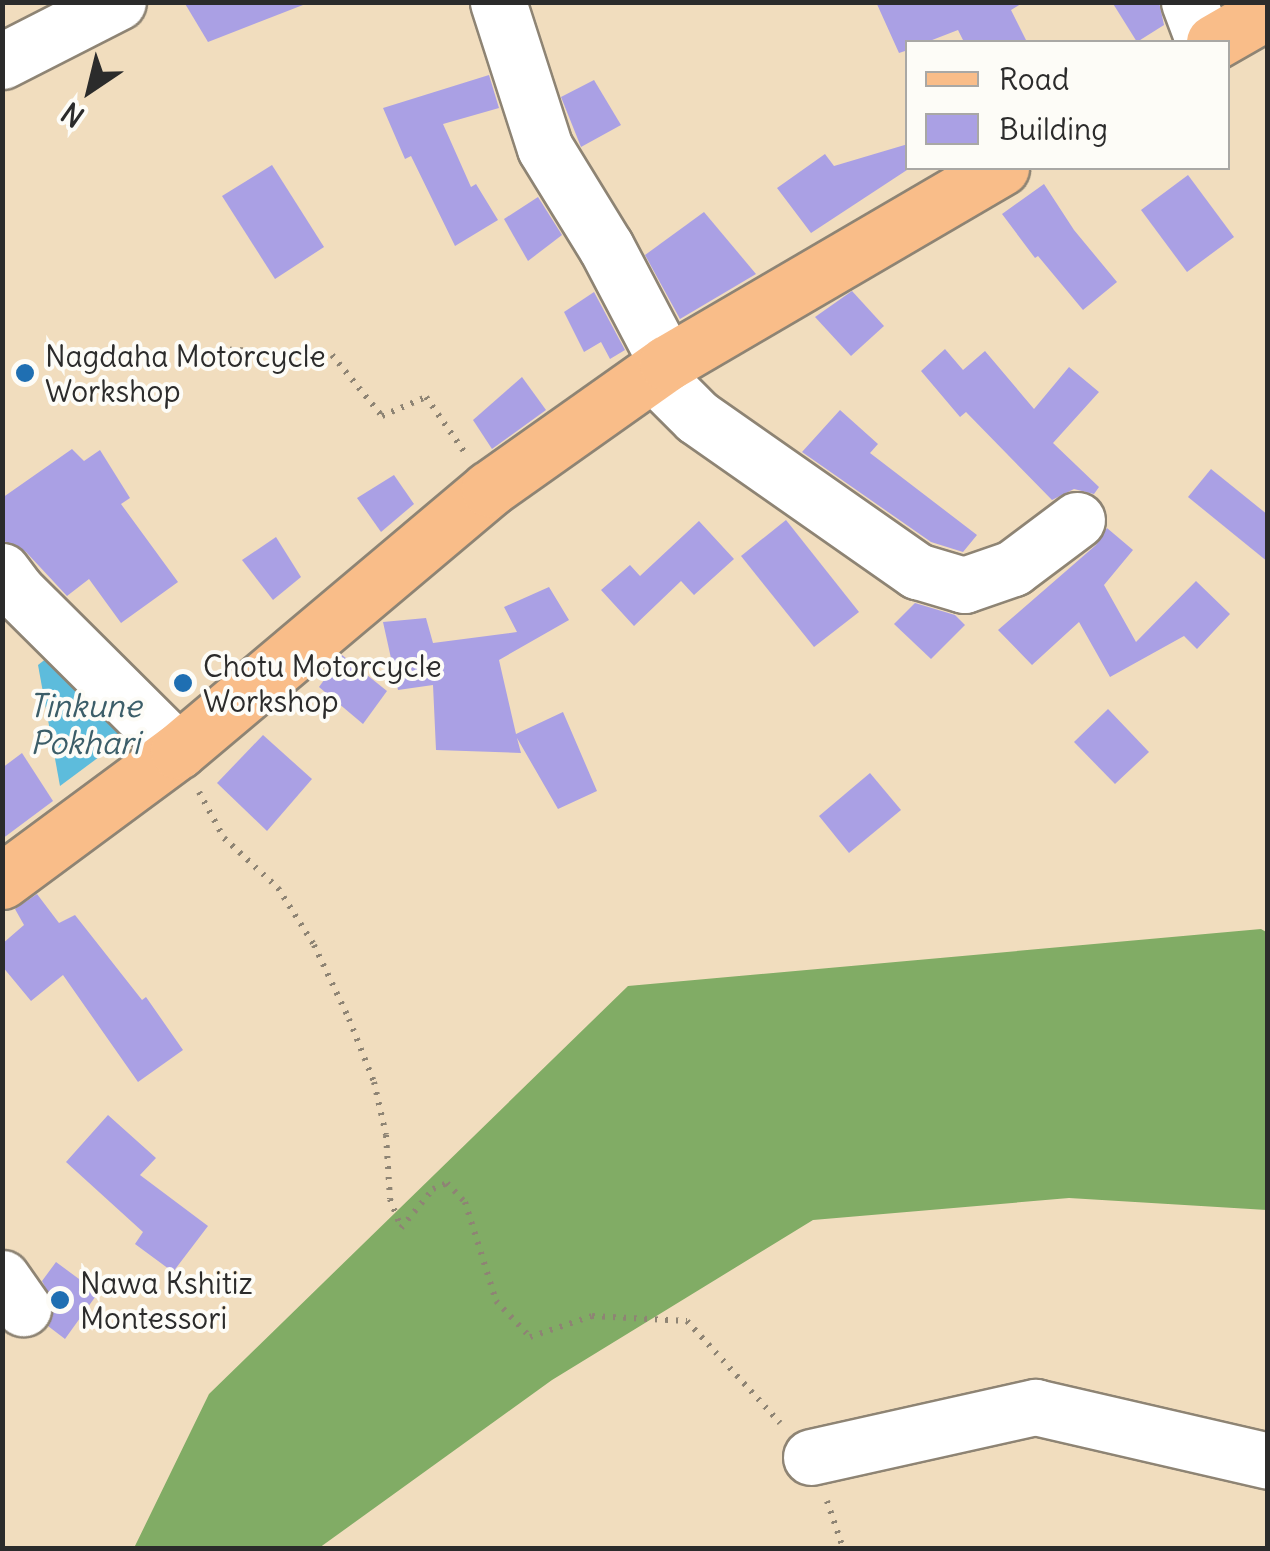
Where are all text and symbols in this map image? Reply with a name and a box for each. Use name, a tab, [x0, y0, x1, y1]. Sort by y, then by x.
north arrow	[40, 40, 140, 140]
legend	[905, 40, 1230, 170]
text: Road	[999, 60, 1069, 98]
text: N	[55, 94, 91, 135]
text: Building	[999, 110, 1108, 148]
place label: Nagdaha Motorcycle Workshop	[45, 338, 326, 408]
marker: Nagdaha Motorcycle Workshop	[14, 362, 36, 384]
place label: Chotu Motorcycle Workshop	[203, 648, 442, 718]
marker: Chotu Motorcycle Workshop	[172, 672, 194, 694]
water label: Tinkune Pokhari	[28, 688, 142, 763]
place label: Nawa Kshitiz Montessori	[80, 1265, 253, 1336]
marker: Nawa Kshitiz Montessori	[49, 1289, 71, 1311]

